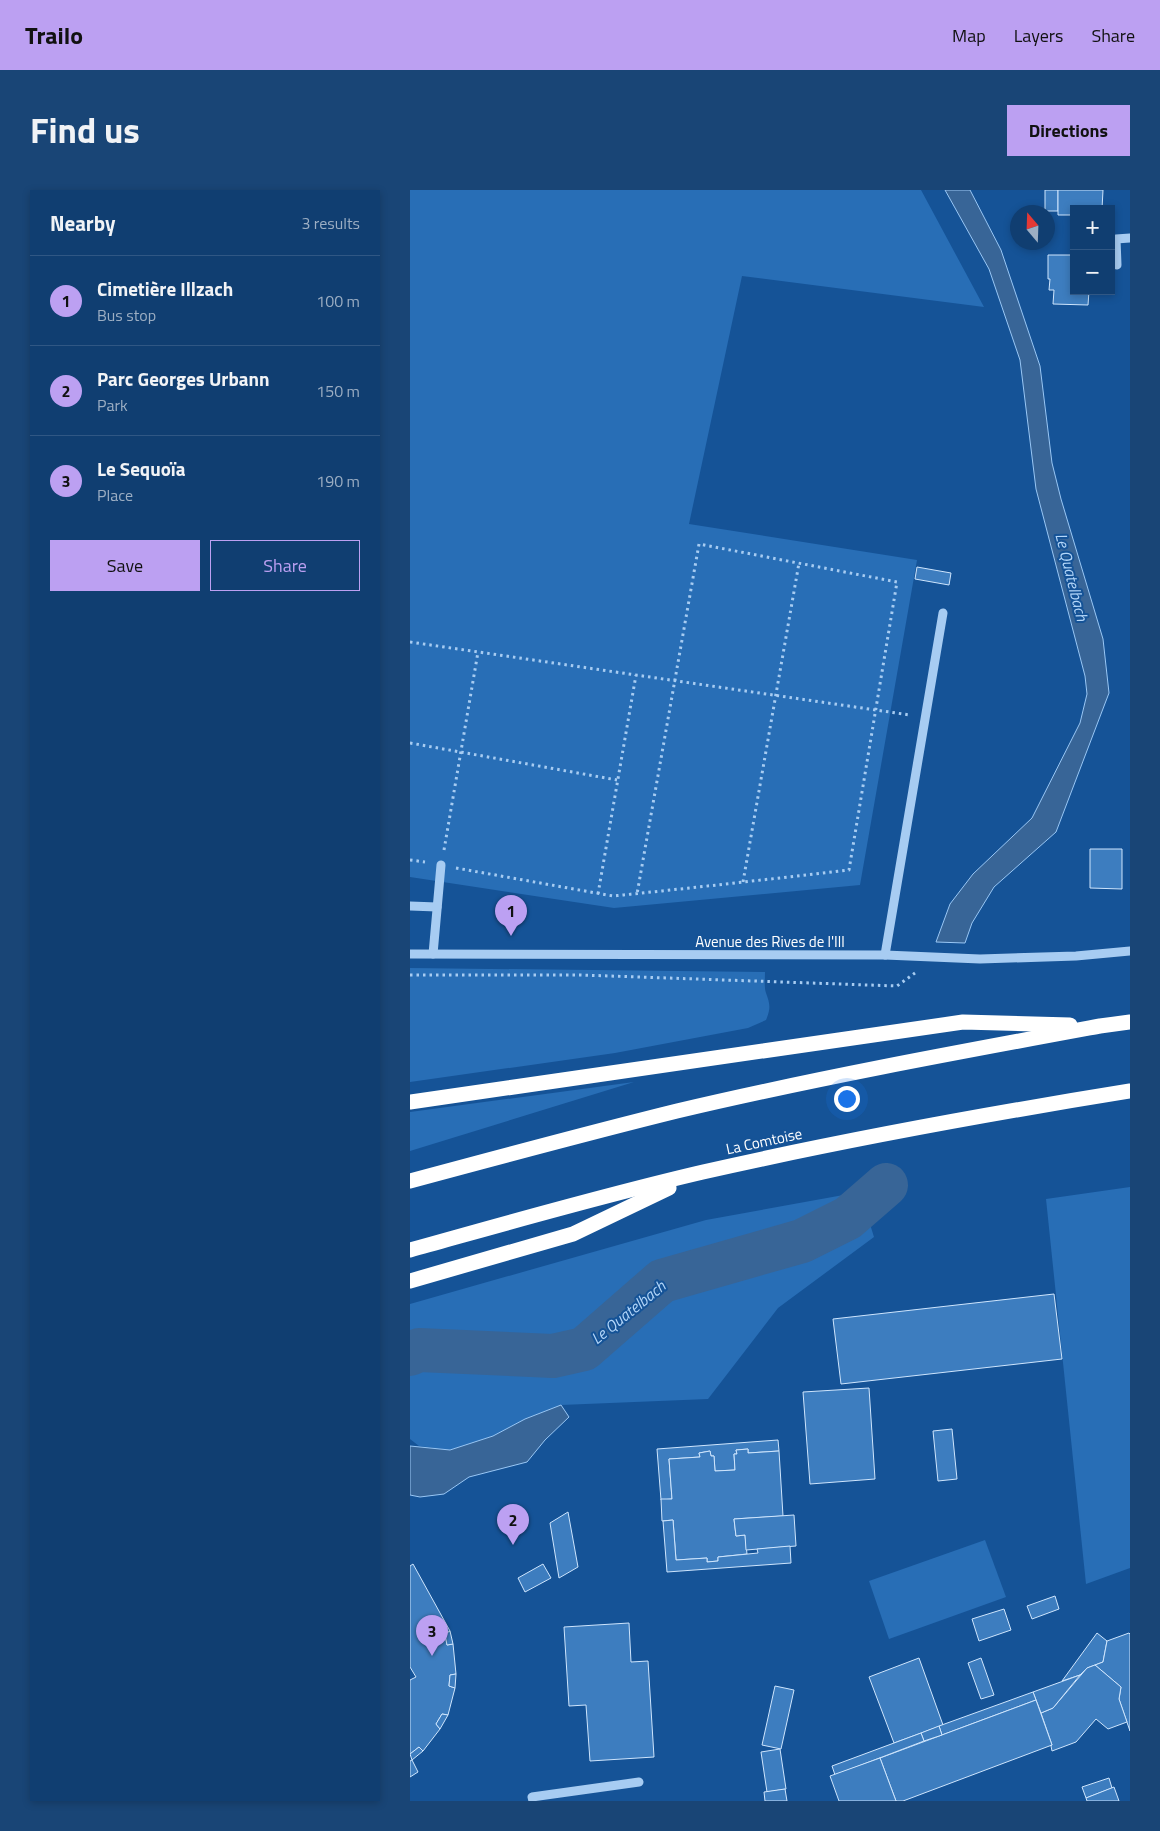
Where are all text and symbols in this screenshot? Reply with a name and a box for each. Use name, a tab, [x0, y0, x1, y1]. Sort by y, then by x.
text: Trailo	[25, 17, 83, 53]
text: Map	[952, 22, 986, 49]
text: Layers	[1014, 22, 1063, 49]
text: Share	[1091, 22, 1135, 49]
text: Find us	[30, 103, 140, 157]
button: Directions	[1007, 105, 1130, 156]
north arrow	[1010, 205, 1055, 250]
map controls	[1070, 205, 1115, 295]
button: +	[1070, 205, 1115, 250]
text: Nearby	[50, 207, 115, 239]
text: 3 results	[301, 211, 360, 235]
button: −	[1070, 250, 1115, 295]
text: Cimetière Illzach	[97, 274, 233, 303]
text: 1	[62, 289, 70, 313]
text: 100 m	[316, 289, 360, 313]
text: Bus stop	[97, 303, 156, 327]
text: Parc Georges Urbann	[97, 364, 269, 393]
text: 2	[62, 379, 70, 403]
text: 150 m	[316, 379, 360, 403]
text: Park	[97, 393, 128, 417]
text: Le Sequoïa	[97, 454, 185, 483]
text: 3	[62, 469, 70, 493]
text: 190 m	[316, 469, 360, 493]
text: Place	[97, 483, 133, 507]
water label: Le Quatelbach	[1049, 530, 1095, 625]
button: Save	[50, 540, 200, 591]
button: Share	[210, 540, 360, 591]
pin: 1	[495, 895, 527, 936]
street label: Avenue des Rives de l'Ill	[695, 930, 845, 953]
your location	[834, 1086, 860, 1112]
street label: La Comtoise	[724, 1122, 804, 1160]
water label: Le Quatelbach	[585, 1274, 671, 1350]
pin: 2	[497, 1504, 529, 1545]
pin: 3	[416, 1615, 448, 1656]

